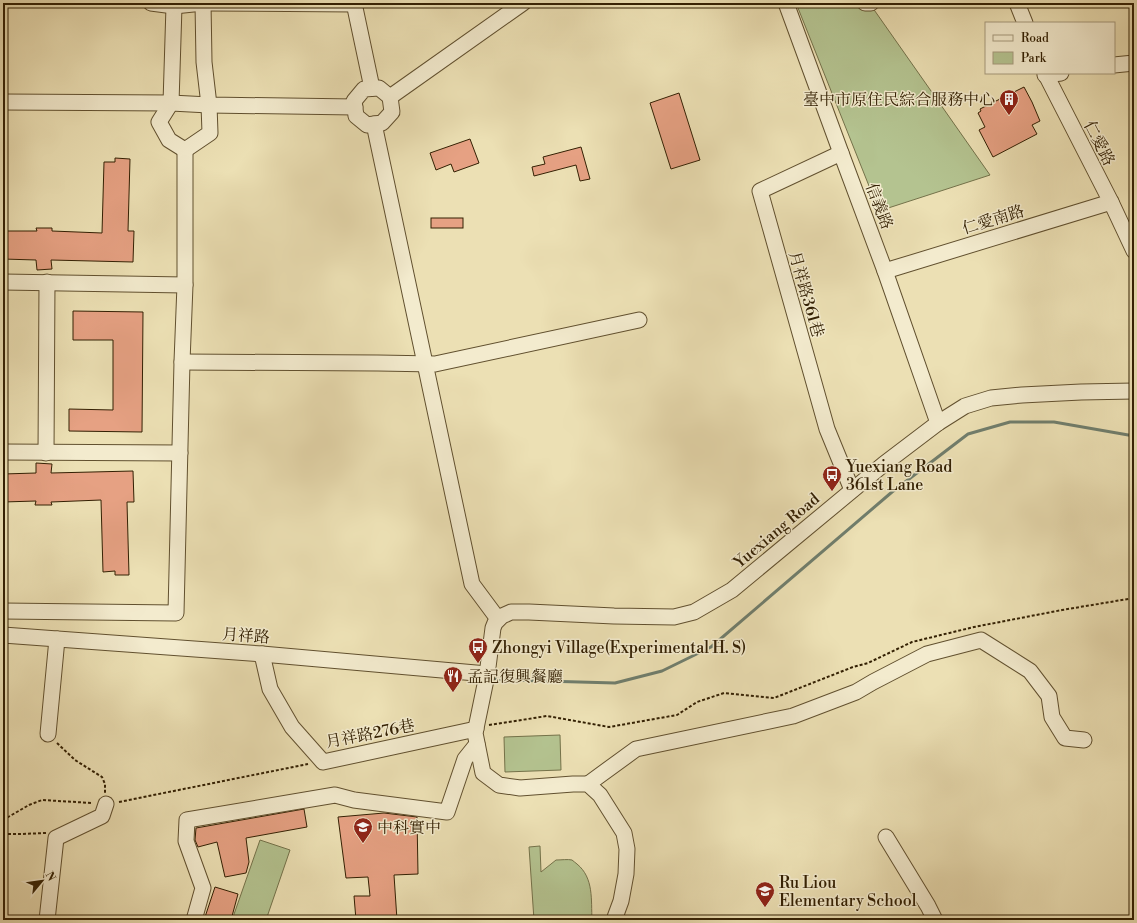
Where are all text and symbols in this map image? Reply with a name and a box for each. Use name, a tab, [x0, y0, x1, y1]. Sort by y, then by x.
legend	[985, 22, 1115, 74]
text: Road	[1021, 31, 1049, 46]
text: Park	[1021, 51, 1047, 66]
building icon: 臺中市原住民綜合服務中心	[998, 88, 1020, 116]
place label: 臺中市原住民綜合服務中心	[803, 90, 995, 110]
street label: 仁愛路	[1079, 118, 1119, 169]
street label: 信義路	[861, 180, 897, 232]
street label: 仁愛南路	[960, 201, 1027, 239]
street label: 月祥路361巷	[784, 249, 828, 340]
place label: Yuexiang Road 361st Lane	[845, 457, 952, 495]
bus stop icon: Yuexiang Road 361st Lane	[821, 464, 843, 492]
street label: Yuexiang Road	[729, 489, 824, 573]
street label: 月祥路	[221, 624, 271, 648]
bus stop icon: Zhongyi Village(Experimental H. S)	[467, 636, 489, 664]
place label: Zhongyi Village(Experimental H. S)	[492, 638, 746, 658]
restaurant icon: 孟記復興餐廳	[442, 665, 464, 693]
place label: 孟記復興餐廳	[467, 667, 563, 687]
street label: 月祥路276巷	[324, 716, 416, 752]
school or university icon: 中科實中	[352, 816, 374, 844]
place label: 中科實中	[377, 818, 441, 838]
north arrow	[22, 861, 62, 901]
text: N	[42, 869, 58, 884]
place label: Ru Liou Elementary School	[779, 873, 917, 911]
school or university icon: Ru Liou Elementary School	[754, 880, 776, 908]

